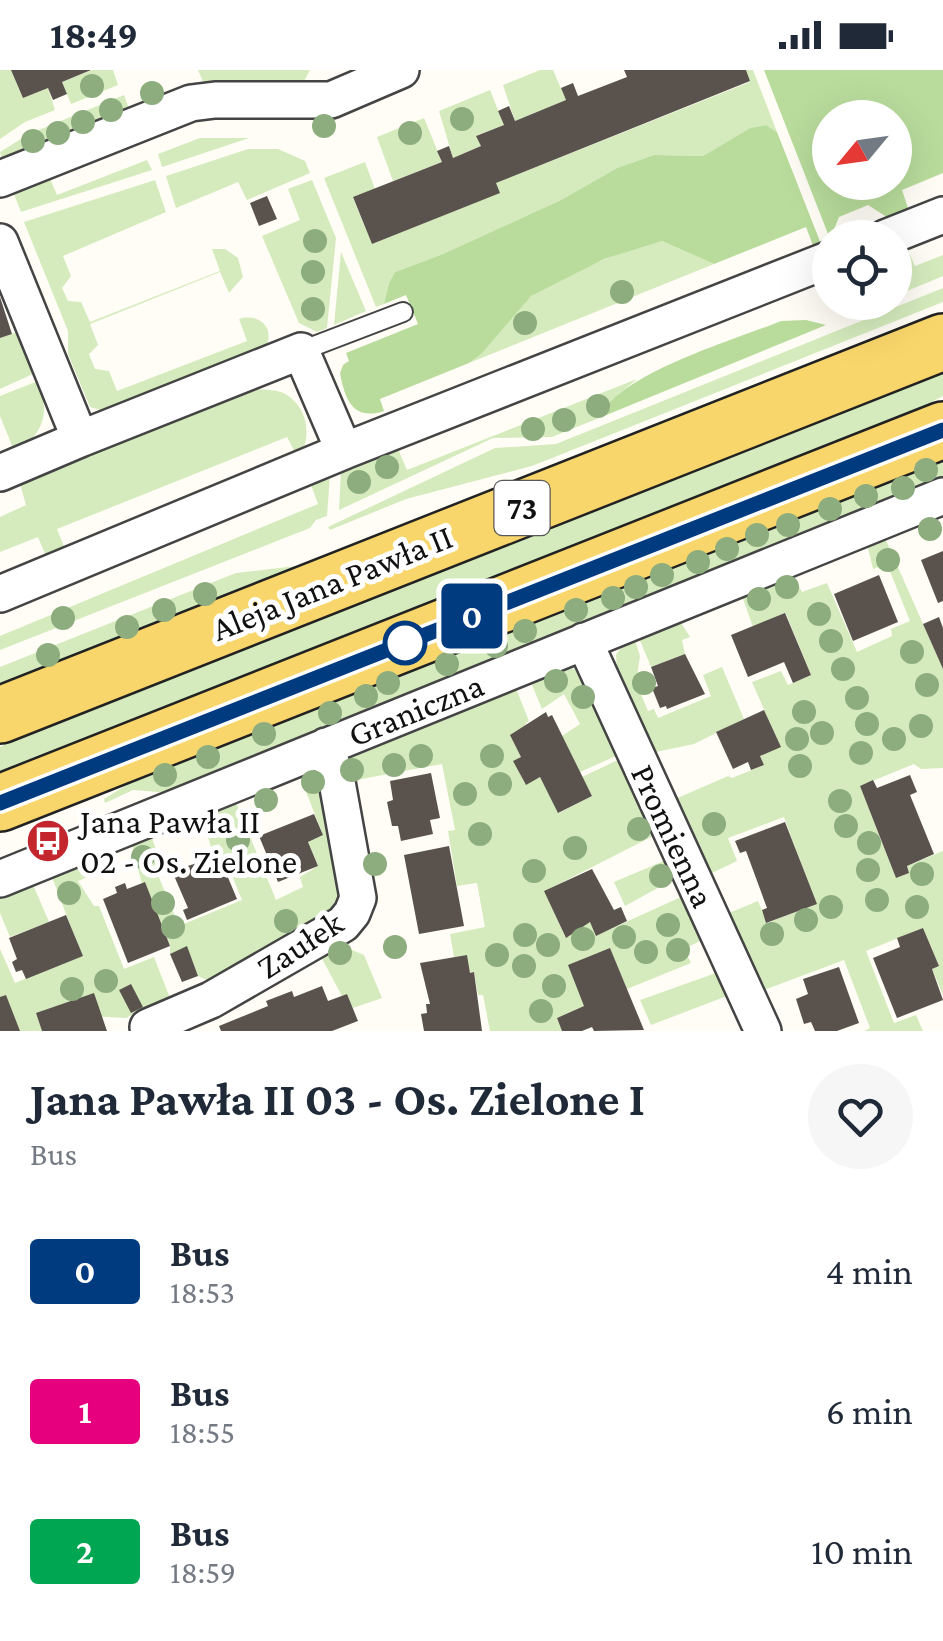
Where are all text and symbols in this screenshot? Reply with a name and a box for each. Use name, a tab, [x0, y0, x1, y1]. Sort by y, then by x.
text: 18:49	[50, 14, 138, 56]
north arrow	[812, 100, 912, 200]
map controls	[812, 100, 912, 320]
button: locate	[812, 220, 912, 320]
road number: 73	[494, 481, 550, 535]
street label: Aleja Jana Pawła II	[206, 517, 458, 649]
line badge: 0	[440, 584, 504, 648]
text: 0	[461, 597, 483, 636]
unlabelled marker	[384, 622, 426, 664]
street label: Graniczna	[343, 665, 489, 755]
street label: Promienna	[623, 758, 723, 914]
place label: Jana Pawła II 02 - Os. Zielone	[77, 802, 297, 881]
bus stop icon: Jana Pawła II 02 - Os. Zielone	[25, 818, 71, 864]
street label: Zaułek	[250, 903, 350, 987]
button: heart	[808, 1064, 913, 1169]
text: Jana Pawła II 03 - Os. Zielone I	[30, 1072, 645, 1125]
text: Bus	[30, 1136, 77, 1172]
text: Bus	[170, 1232, 229, 1274]
text: 4 min	[826, 1250, 913, 1292]
text: 0	[74, 1252, 96, 1291]
text: 18:53	[170, 1274, 235, 1310]
text: Bus	[170, 1372, 229, 1414]
text: 6 min	[826, 1390, 913, 1432]
text: 1	[78, 1392, 92, 1431]
text: 18:55	[170, 1414, 235, 1450]
text: Bus	[170, 1512, 229, 1554]
text: 10 min	[811, 1530, 913, 1572]
text: 2	[76, 1532, 94, 1571]
text: 18:59	[170, 1554, 236, 1590]

